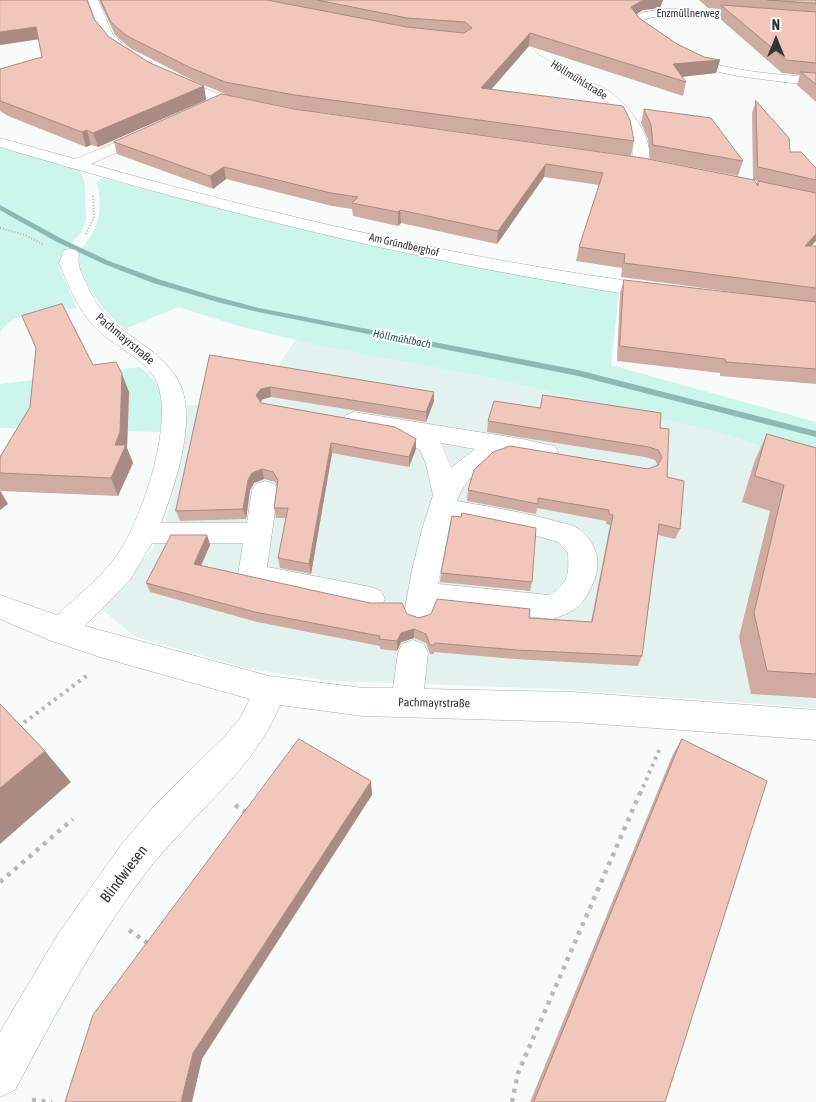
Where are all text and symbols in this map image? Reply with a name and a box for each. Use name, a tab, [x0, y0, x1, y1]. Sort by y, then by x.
street label: Enzmüllnerweg	[657, 7, 719, 21]
north arrow	[751, 15, 801, 65]
text: N	[772, 17, 780, 33]
street label: Höllmühlstraße	[548, 57, 610, 103]
street label: Am Gründberghof	[368, 231, 440, 259]
street label: Pachmayrstraße	[93, 310, 157, 368]
water label: Höllmühlbach	[372, 327, 432, 351]
street label: Pachmayrstraße	[398, 695, 470, 711]
street label: Blindwiesen	[96, 842, 152, 906]

